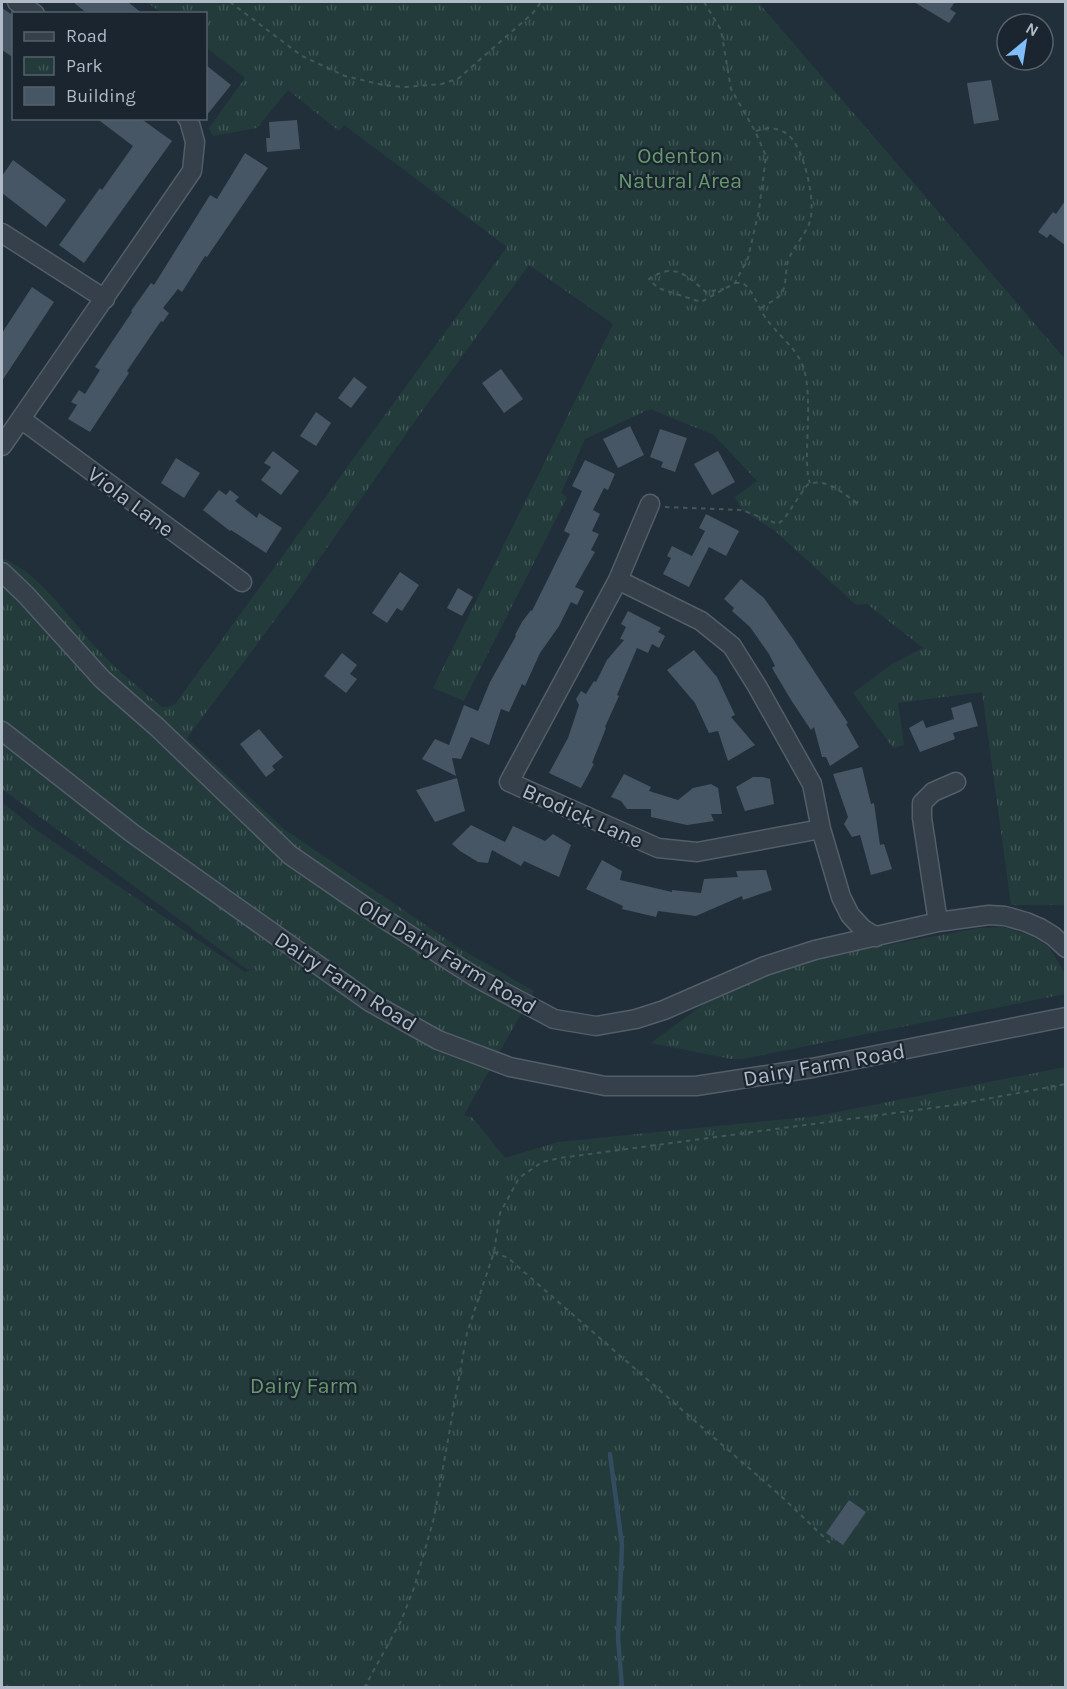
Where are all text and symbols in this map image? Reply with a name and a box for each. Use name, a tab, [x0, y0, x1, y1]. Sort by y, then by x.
legend	[12, 12, 207, 120]
north arrow	[995, 12, 1055, 72]
text: N	[1023, 18, 1042, 41]
text: Road	[66, 25, 107, 47]
text: Park	[66, 55, 103, 77]
text: Building	[66, 85, 136, 107]
park label: Odenton Natural Area	[618, 143, 742, 194]
street label: Viola Lane	[82, 461, 179, 543]
street label: Brodick Lane	[518, 778, 647, 854]
street label: Old Dairy Farm Road	[354, 894, 541, 1020]
street label: Dairy Farm Road	[270, 926, 421, 1037]
street label: Dairy Farm Road	[741, 1038, 907, 1092]
park label: Dairy Farm	[250, 1373, 358, 1399]

